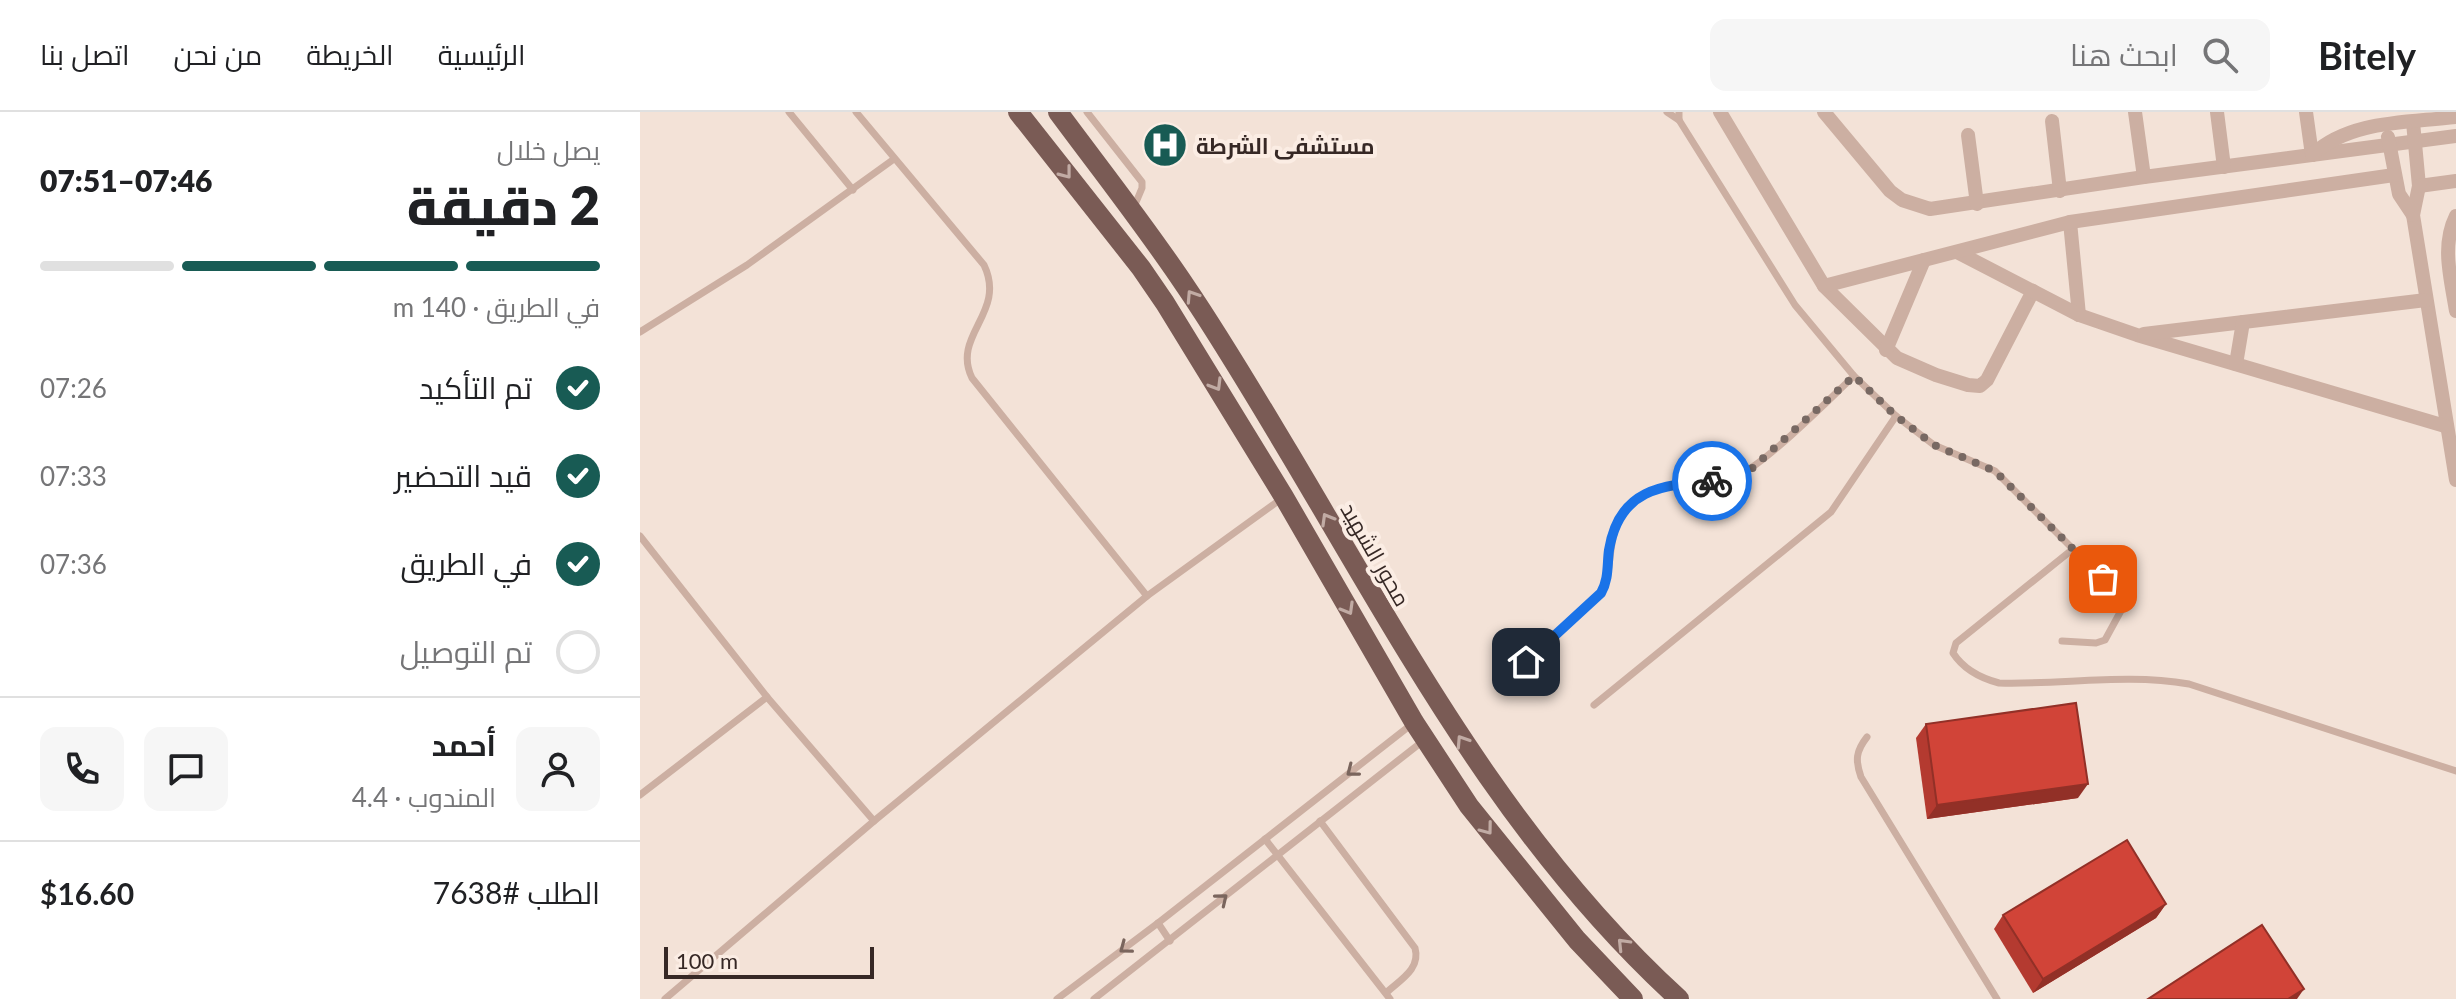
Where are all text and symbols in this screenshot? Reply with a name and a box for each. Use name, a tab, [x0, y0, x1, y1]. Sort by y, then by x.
search box	[1710, 19, 2270, 91]
text: Bitely	[2318, 32, 2416, 78]
icon: search	[2198, 33, 2242, 77]
text: ابحث هنا	[2070, 36, 2178, 72]
text: اتصل بنا	[40, 37, 130, 71]
text: من نحن	[174, 37, 262, 71]
text: الخريطة	[306, 37, 394, 71]
text: الرئيسية	[438, 37, 526, 71]
hospital icon: مستشفى الشرطة	[1141, 121, 1189, 169]
place label: مستشفى الشرطة	[1196, 132, 1375, 160]
text: يصل خلال	[497, 134, 600, 166]
text: 07:46–07:51	[40, 162, 213, 198]
one-way arrow	[1056, 164, 1071, 178]
text: 2 دقيقة	[407, 174, 600, 236]
text: في الطريق · 140 m	[393, 291, 600, 323]
one-way arrow	[1187, 291, 1202, 305]
icon: check	[556, 366, 600, 410]
text: تم التأكيد	[419, 369, 532, 405]
text: 07:26	[40, 372, 107, 404]
one-way arrow	[1206, 376, 1221, 391]
courier	[1672, 441, 1752, 521]
icon: check	[556, 454, 600, 498]
text: قيد التحضير	[395, 457, 532, 493]
icon: bike	[1690, 459, 1734, 503]
text: 07:33	[40, 460, 107, 492]
street label: محور الشهيد	[1335, 497, 1416, 611]
one-way arrow	[1321, 513, 1337, 527]
icon: check	[556, 542, 600, 586]
text: في الطريق	[401, 545, 532, 581]
pin	[2069, 545, 2137, 613]
text: 07:36	[40, 548, 107, 580]
icon: bag	[2081, 557, 2125, 601]
one-way arrow	[1338, 600, 1354, 615]
pin	[1492, 628, 1560, 696]
text: تم التوصيل	[400, 633, 532, 669]
icon: home	[1504, 640, 1548, 684]
text: أحمد	[432, 726, 496, 762]
button: phone	[40, 727, 124, 811]
button: chat	[144, 727, 228, 811]
button: person	[516, 727, 600, 811]
one-way arrow	[1457, 735, 1472, 749]
one-way arrow	[1346, 761, 1361, 775]
text: المندوب · 4.4	[352, 781, 496, 813]
one-way arrow	[1477, 820, 1491, 834]
text: الطلب #7638	[433, 874, 600, 910]
text: $16.60	[40, 875, 134, 911]
one-way arrow	[1213, 894, 1227, 909]
one-way arrow	[1119, 938, 1134, 952]
one-way arrow	[1618, 939, 1633, 953]
scale bar	[664, 943, 874, 979]
text: 100 m	[676, 947, 738, 974]

